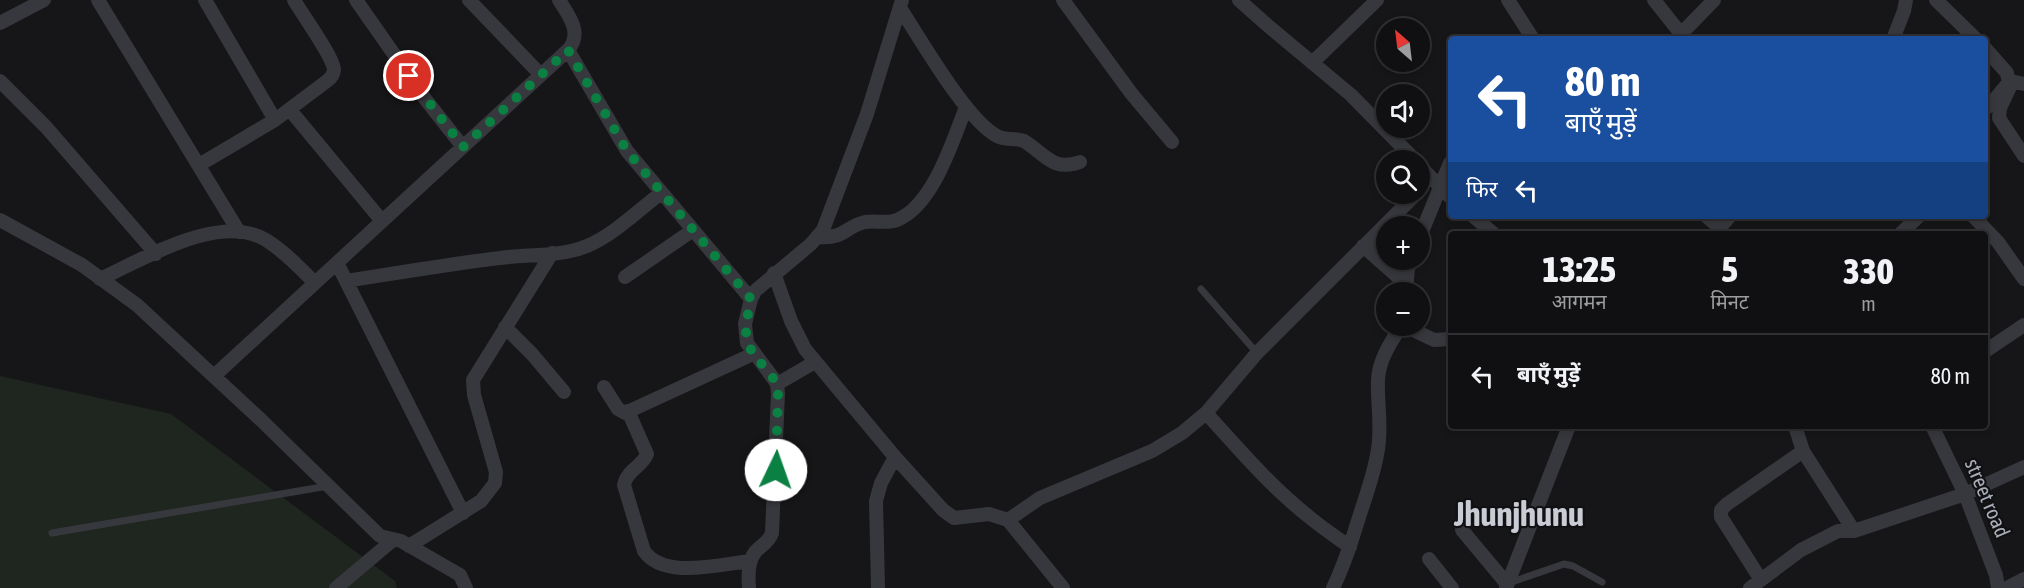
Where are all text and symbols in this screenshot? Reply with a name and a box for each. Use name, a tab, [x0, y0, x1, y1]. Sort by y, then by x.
north arrow	[1376, 18, 1430, 72]
map controls	[1376, 18, 1430, 336]
pin	[383, 50, 434, 101]
text: 80 m	[1565, 57, 1640, 105]
icon: arrive	[392, 59, 425, 92]
icon: left	[1466, 60, 1544, 138]
button: sound	[1376, 84, 1430, 138]
text: बाएँ मुड़ें	[1565, 107, 1637, 138]
button: search	[1376, 150, 1430, 204]
icon: left	[1510, 174, 1543, 207]
text: फिर	[1466, 176, 1498, 202]
button: +	[1376, 216, 1430, 270]
text: 13:25	[1542, 248, 1616, 290]
text: 5	[1721, 248, 1738, 290]
text: 330	[1843, 250, 1894, 292]
button: −	[1376, 282, 1430, 336]
text: आगमन	[1552, 290, 1607, 313]
text: मिनट	[1711, 290, 1749, 313]
text: m	[1861, 292, 1876, 315]
icon: left	[1466, 360, 1499, 393]
text: बाएँ मुड़ें	[1517, 361, 1580, 387]
text: 80 m	[1930, 363, 1970, 389]
position arrow	[744, 438, 808, 502]
street label: street road	[1961, 455, 2015, 541]
district label: Jhunjhunu	[1453, 495, 1584, 533]

